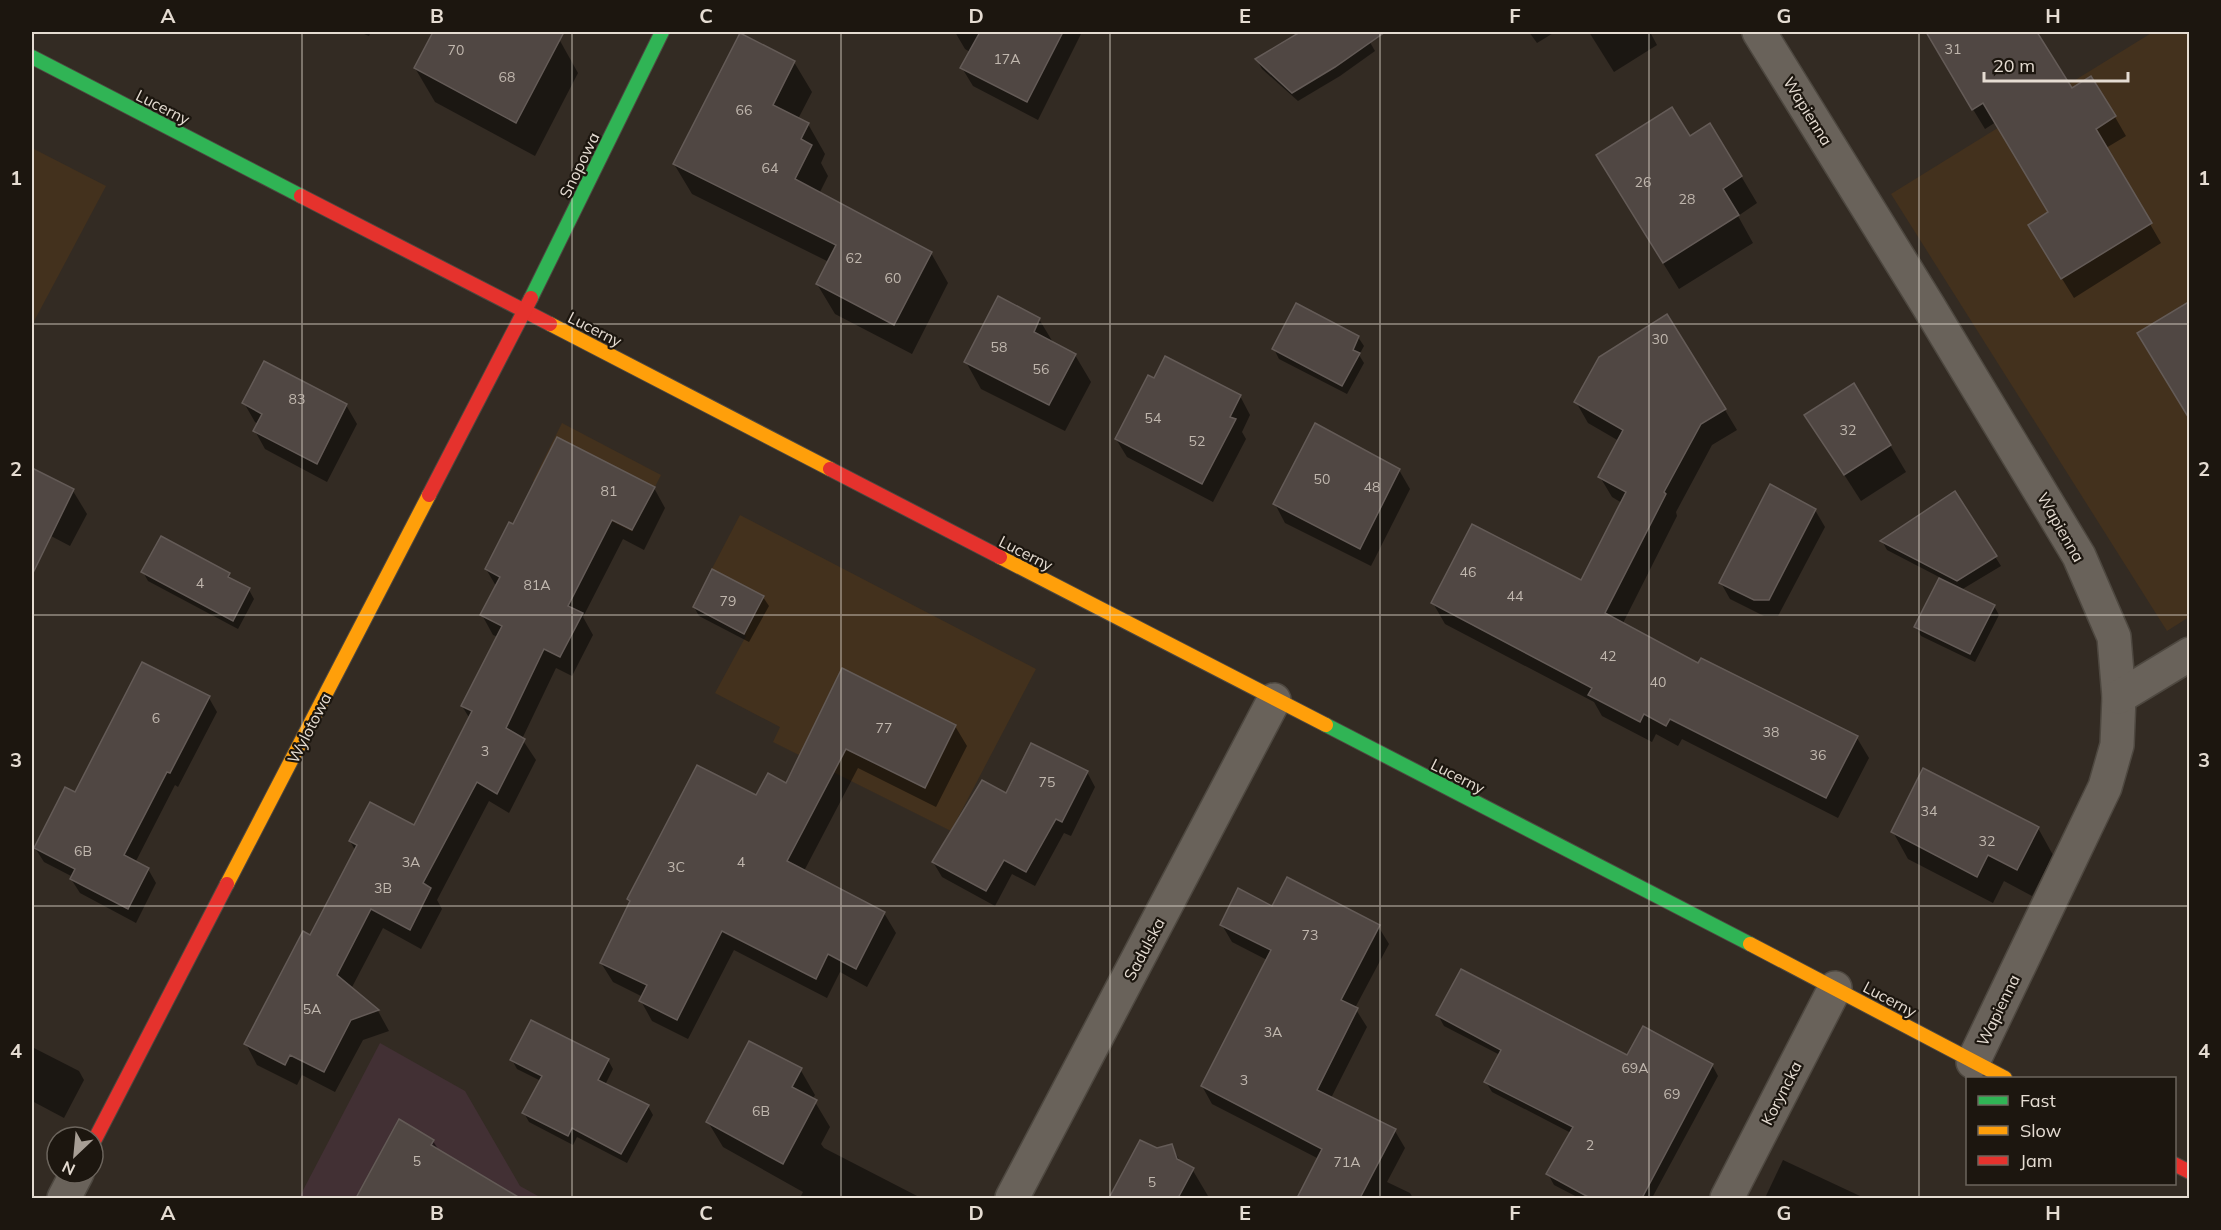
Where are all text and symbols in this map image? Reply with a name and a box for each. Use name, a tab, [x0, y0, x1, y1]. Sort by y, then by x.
text: A	[161, 3, 176, 28]
text: B	[430, 3, 444, 28]
text: C	[699, 3, 713, 28]
text: D	[968, 3, 984, 28]
text: E	[1239, 3, 1251, 28]
text: F	[1509, 3, 1521, 28]
text: G	[1777, 3, 1791, 28]
text: H	[2045, 3, 2061, 28]
house number: 31	[1945, 40, 1961, 58]
house number: 70	[448, 41, 464, 59]
scale bar	[1984, 45, 2128, 83]
house number: 17A	[993, 50, 1021, 68]
text: 20 m	[1993, 54, 2035, 77]
house number: 68	[499, 68, 515, 86]
street label: Wapienna	[1779, 73, 1837, 149]
street label: Lucerny	[133, 85, 194, 129]
house number: 66	[736, 101, 752, 119]
street label: Snopowa	[555, 129, 603, 201]
house number: 64	[762, 159, 779, 177]
text: 1	[10, 165, 22, 190]
text: 1	[2198, 165, 2210, 190]
house number: 26	[1635, 173, 1651, 191]
house number: 28	[1679, 190, 1695, 208]
house number: 62	[846, 249, 862, 267]
house number: 60	[885, 269, 901, 287]
street label: Lucerny	[565, 307, 626, 351]
house number: 30	[1652, 330, 1668, 348]
house number: 58	[991, 338, 1007, 356]
house number: 56	[1033, 360, 1049, 378]
house number: 83	[289, 390, 305, 408]
house number: 54	[1145, 409, 1162, 427]
house number: 32	[1840, 421, 1856, 439]
house number: 52	[1189, 432, 1205, 450]
text: 2	[10, 456, 22, 481]
text: 2	[2198, 456, 2210, 481]
house number: 50	[1314, 470, 1330, 488]
house number: 48	[1364, 478, 1380, 496]
house number: 81	[601, 482, 617, 500]
street label: Wapienna	[2033, 489, 2089, 565]
street label: Lucerny	[996, 531, 1057, 575]
house number: 46	[1460, 563, 1476, 581]
house number: 4	[196, 574, 205, 592]
house number: 81A	[523, 576, 551, 594]
house number: 44	[1507, 587, 1524, 605]
house number: 79	[720, 592, 736, 610]
house number: 42	[1600, 647, 1616, 665]
house number: 40	[1650, 673, 1666, 691]
street label: Wylotowa	[283, 689, 335, 767]
house number: 6	[152, 709, 160, 727]
house number: 77	[876, 719, 892, 737]
house number: 38	[1763, 723, 1779, 741]
house number: 3	[481, 742, 489, 760]
house number: 36	[1810, 746, 1826, 764]
text: 3	[10, 747, 22, 772]
text: 3	[2198, 747, 2210, 772]
street label: Lucerny	[1428, 754, 1489, 798]
house number: 75	[1039, 773, 1055, 791]
house number: 34	[1921, 802, 1938, 820]
house number: 32	[1979, 832, 1995, 850]
house number: 6B	[74, 842, 92, 860]
house number: 3A	[402, 853, 421, 871]
house number: 4	[737, 853, 746, 871]
house number: 3C	[667, 858, 685, 876]
house number: 3B	[374, 879, 392, 897]
street label: Sadulska	[1119, 914, 1169, 984]
house number: 73	[1302, 926, 1318, 944]
street label: Wapienna	[1972, 971, 2024, 1049]
street label: Lucerny	[1860, 977, 1921, 1022]
house number: 5A	[303, 1000, 322, 1018]
house number: 3A	[1264, 1023, 1283, 1041]
text: 4	[10, 1038, 22, 1063]
text: 4	[2198, 1038, 2210, 1063]
street label: Koryncka	[1756, 1058, 1806, 1128]
house number: 69A	[1621, 1059, 1649, 1077]
house number: 3	[1240, 1071, 1248, 1089]
legend	[1966, 1077, 2176, 1185]
house number: 69	[1664, 1085, 1680, 1103]
text: Fast	[2020, 1089, 2056, 1112]
house number: 6B	[752, 1102, 770, 1120]
text: Slow	[2020, 1119, 2062, 1142]
north arrow	[45, 1125, 105, 1185]
house number: 2	[1586, 1136, 1594, 1154]
text: Jam	[2020, 1149, 2053, 1172]
house number: 5	[413, 1152, 421, 1170]
house number: 71A	[1333, 1153, 1361, 1171]
text: N	[59, 1157, 78, 1180]
house number: 5	[1148, 1173, 1156, 1191]
text: A	[161, 1200, 176, 1225]
text: B	[430, 1200, 444, 1225]
text: C	[699, 1200, 713, 1225]
text: D	[968, 1200, 984, 1225]
text: E	[1239, 1200, 1251, 1225]
text: F	[1509, 1200, 1521, 1225]
text: G	[1777, 1200, 1791, 1225]
text: H	[2045, 1200, 2061, 1225]

